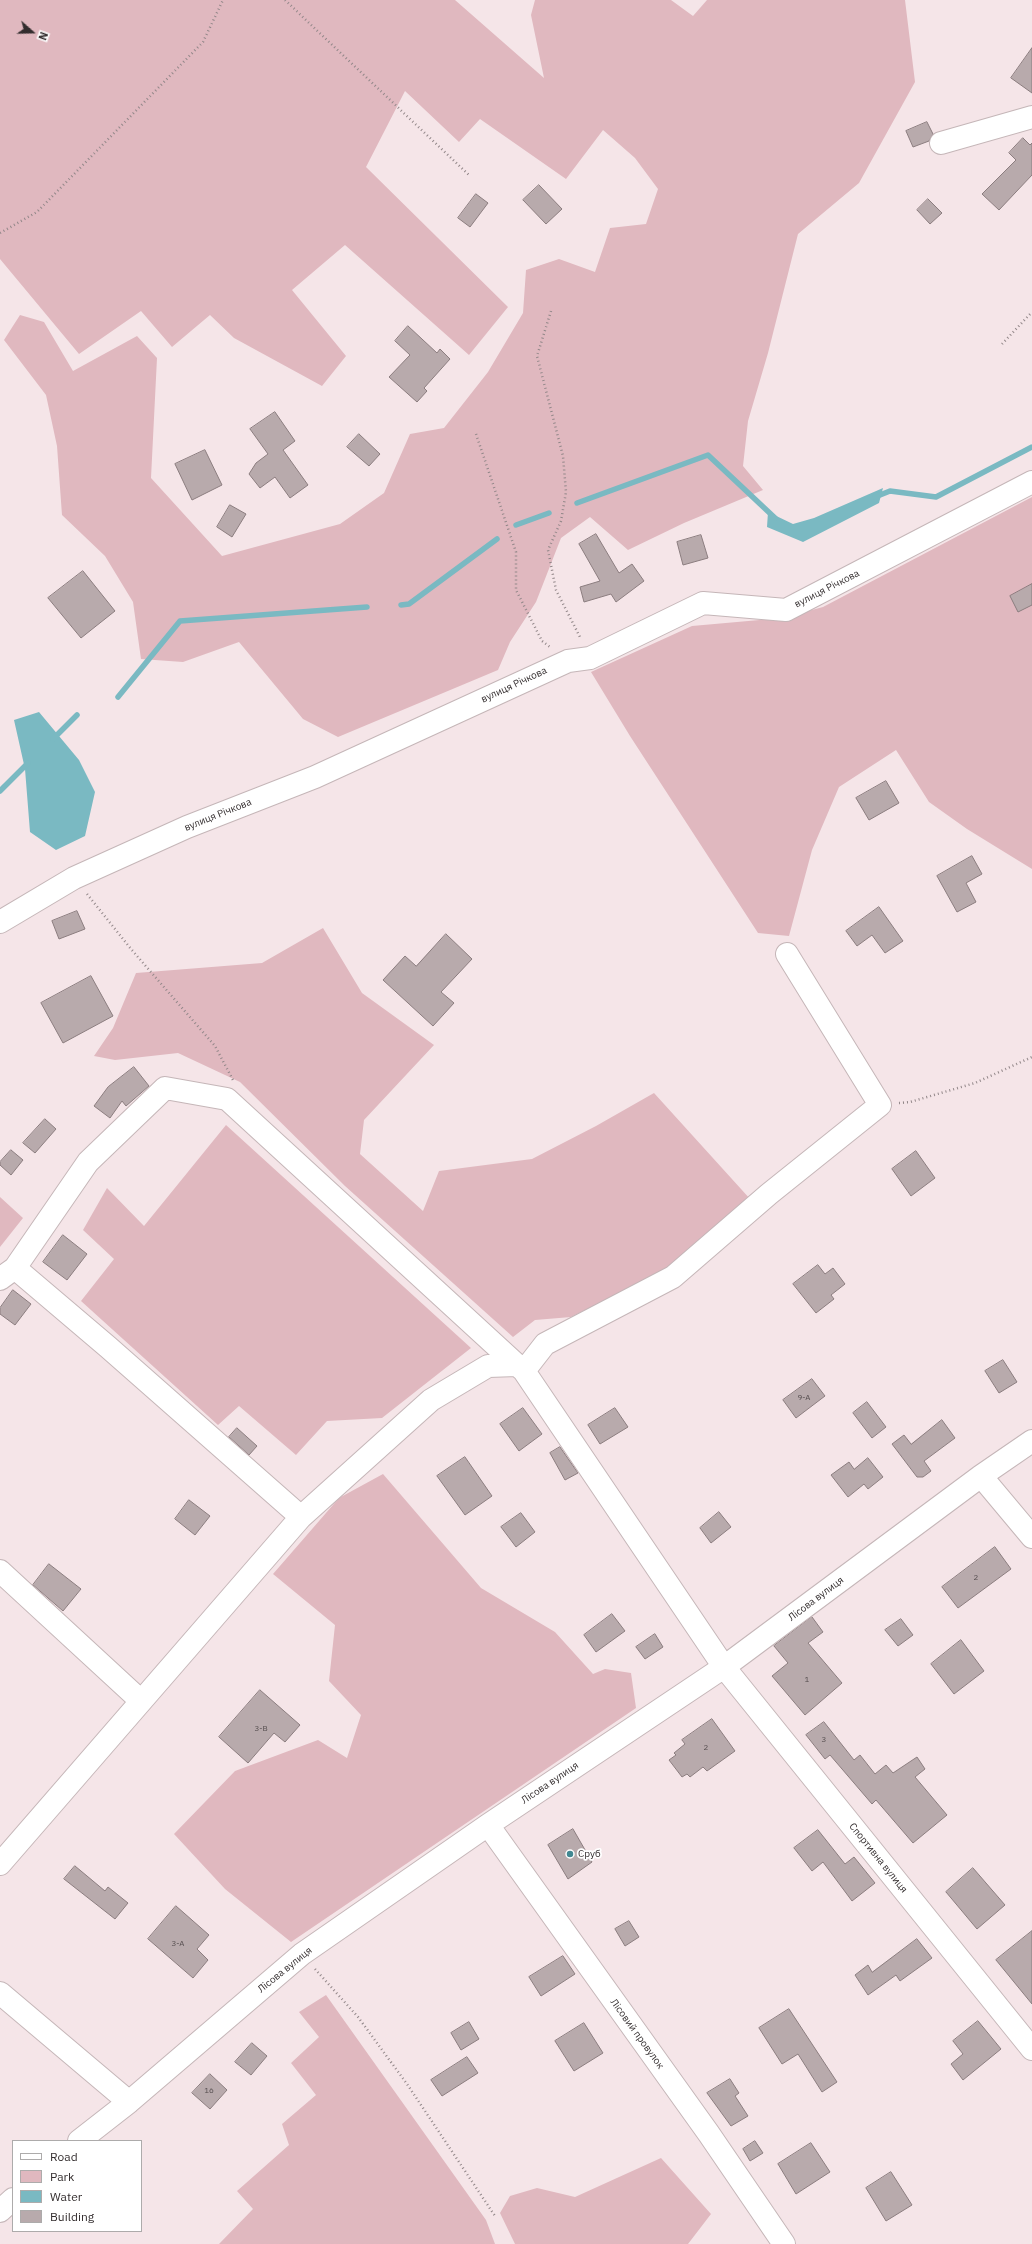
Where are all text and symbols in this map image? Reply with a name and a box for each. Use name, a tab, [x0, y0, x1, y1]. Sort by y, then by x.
north arrow	[12, 12, 52, 52]
text: N	[35, 30, 51, 42]
street label: вулиця Річкова	[793, 567, 861, 611]
street label: вулиця Річкова	[479, 664, 549, 706]
street label: вулиця Річкова	[183, 796, 253, 834]
house number: 9-А	[798, 1393, 810, 1403]
house number: 2	[974, 1573, 978, 1583]
street label: Лісова вулиця	[786, 1574, 846, 1624]
house number: 1	[805, 1675, 809, 1685]
house number: 3-В	[254, 1724, 268, 1734]
house number: 3	[822, 1735, 826, 1745]
house number: 2	[704, 1743, 708, 1753]
street label: Лісова вулиця	[519, 1759, 581, 1807]
street label: Спортивна вулиця	[846, 1821, 910, 1895]
place label: Сруб	[578, 1848, 601, 1860]
marker: Сруб	[565, 1849, 575, 1859]
house number: 3-А	[172, 1939, 184, 1949]
street label: Лісова вулиця	[255, 1944, 315, 1996]
street label: Лісовий провулок	[608, 1997, 666, 2071]
house number: 16	[204, 2086, 214, 2096]
legend	[12, 2140, 142, 2232]
text: Road	[50, 2149, 78, 2164]
text: Park	[50, 2169, 74, 2184]
text: Water	[50, 2189, 82, 2204]
text: Building	[50, 2209, 94, 2224]

